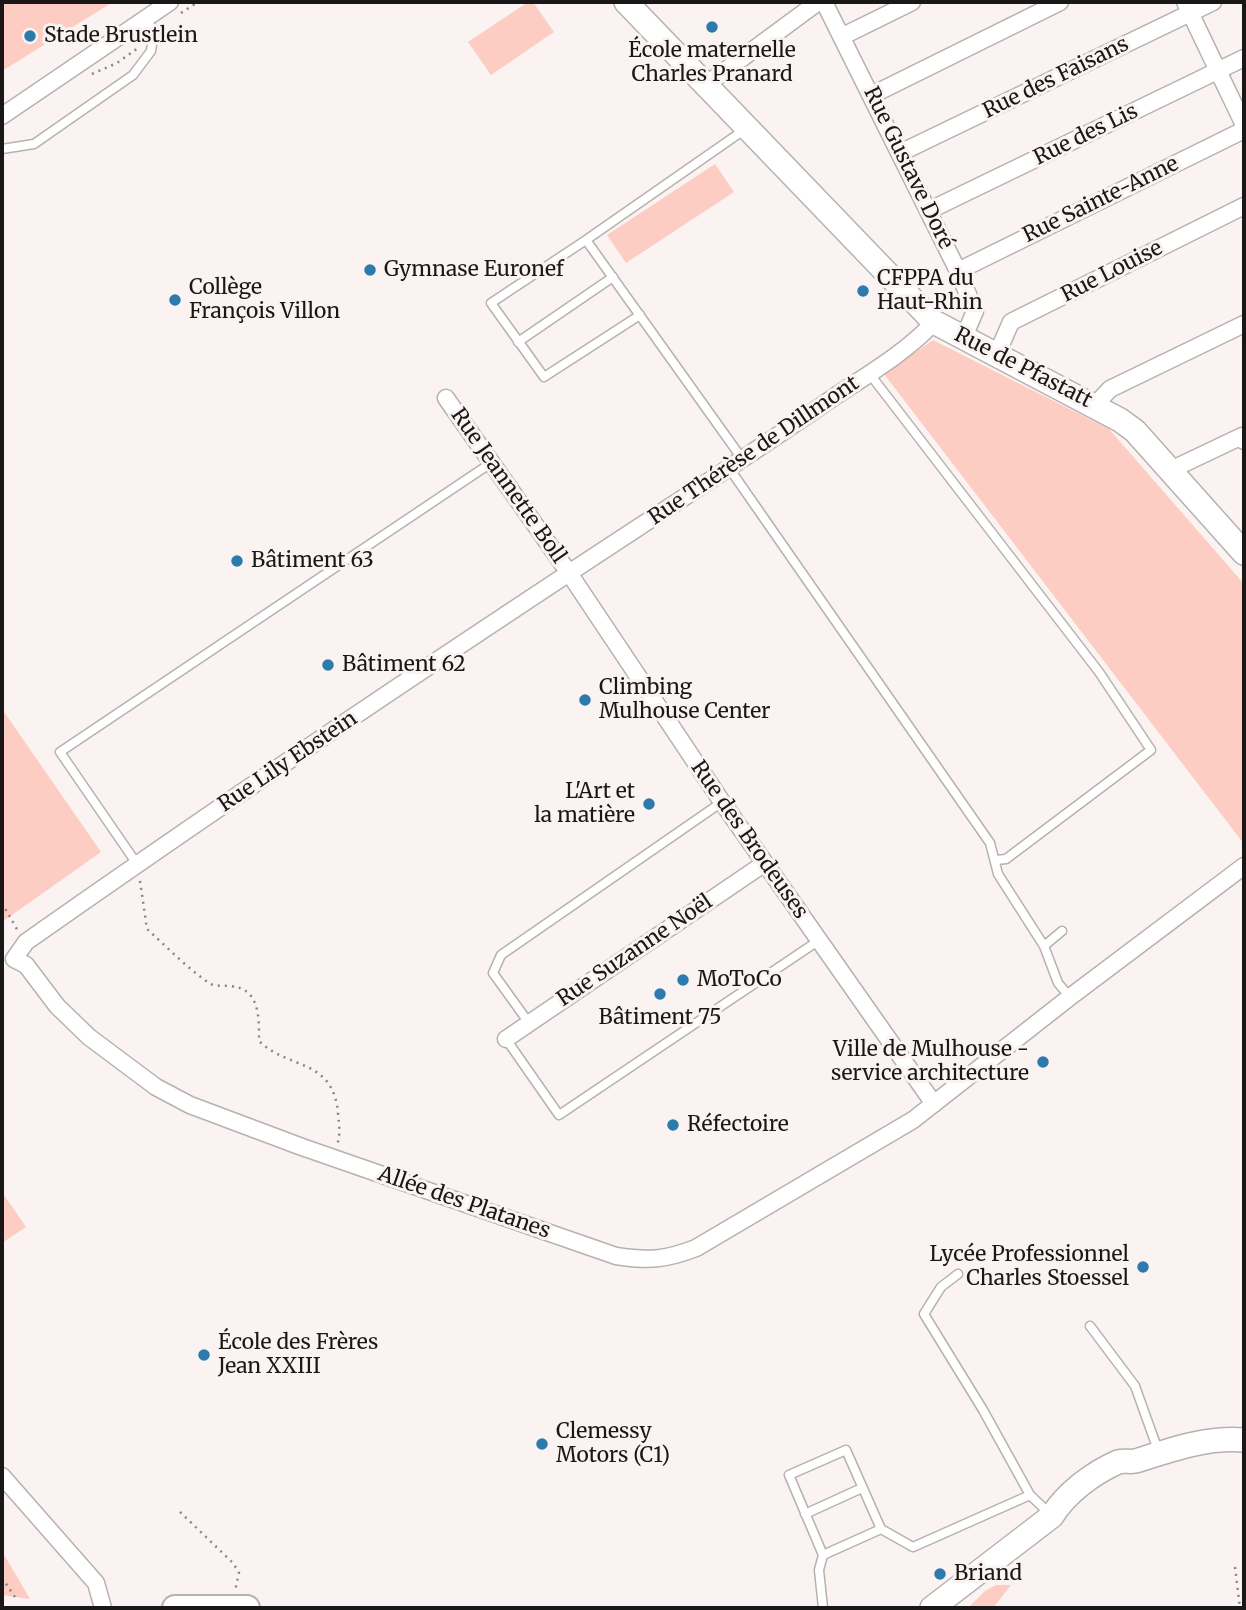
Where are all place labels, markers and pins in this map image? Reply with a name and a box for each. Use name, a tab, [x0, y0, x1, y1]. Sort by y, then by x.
marker: École maternelle Charles Pranard	[704, 19, 720, 35]
place label: Stade Brustlein	[44, 23, 198, 49]
marker: Stade Brustlein	[22, 28, 38, 44]
place label: École maternelle Charles Pranard	[628, 38, 796, 88]
place label: Gymnase Euronef	[384, 257, 564, 283]
marker: Gymnase Euronef	[362, 262, 378, 278]
place label: CFPPA du Haut-Rhin	[877, 266, 983, 316]
place label: Collège François Villon	[189, 275, 340, 325]
marker: CFPPA du Haut-Rhin	[855, 283, 871, 299]
marker: Collège François Villon	[167, 292, 183, 308]
place label: Bâtiment 63	[251, 548, 374, 574]
marker: Bâtiment 63	[229, 553, 245, 569]
place label: Bâtiment 62	[342, 652, 466, 678]
marker: Bâtiment 62	[320, 657, 336, 673]
place label: Climbing Mulhouse Center	[599, 675, 771, 725]
marker: Climbing Mulhouse Center	[577, 692, 593, 708]
place label: L'Art et la matière	[534, 779, 635, 829]
marker: L'Art et la matière	[641, 796, 657, 812]
place label: MoToCo	[697, 967, 782, 993]
marker: MoToCo	[675, 972, 691, 988]
marker: Bâtiment 75	[652, 986, 668, 1002]
place label: Bâtiment 75	[599, 1005, 721, 1031]
place label: Ville de Mulhouse - service architecture	[831, 1037, 1029, 1087]
marker: Ville de Mulhouse - service architecture	[1035, 1054, 1051, 1070]
place label: Réfectoire	[687, 1112, 789, 1138]
marker: Réfectoire	[665, 1117, 681, 1133]
place label: Lycée Professionnel Charles Stoessel	[929, 1242, 1129, 1292]
marker: Lycée Professionnel Charles Stoessel	[1135, 1259, 1151, 1275]
place label: École des Frères Jean XXIII	[218, 1330, 378, 1380]
marker: École des Frères Jean XXIII	[196, 1347, 212, 1363]
place label: Clemessy Motors (C1)	[556, 1419, 670, 1469]
marker: Clemessy Motors (C1)	[534, 1436, 550, 1452]
place label: Briand	[954, 1561, 1022, 1587]
marker: Briand	[932, 1566, 948, 1582]

